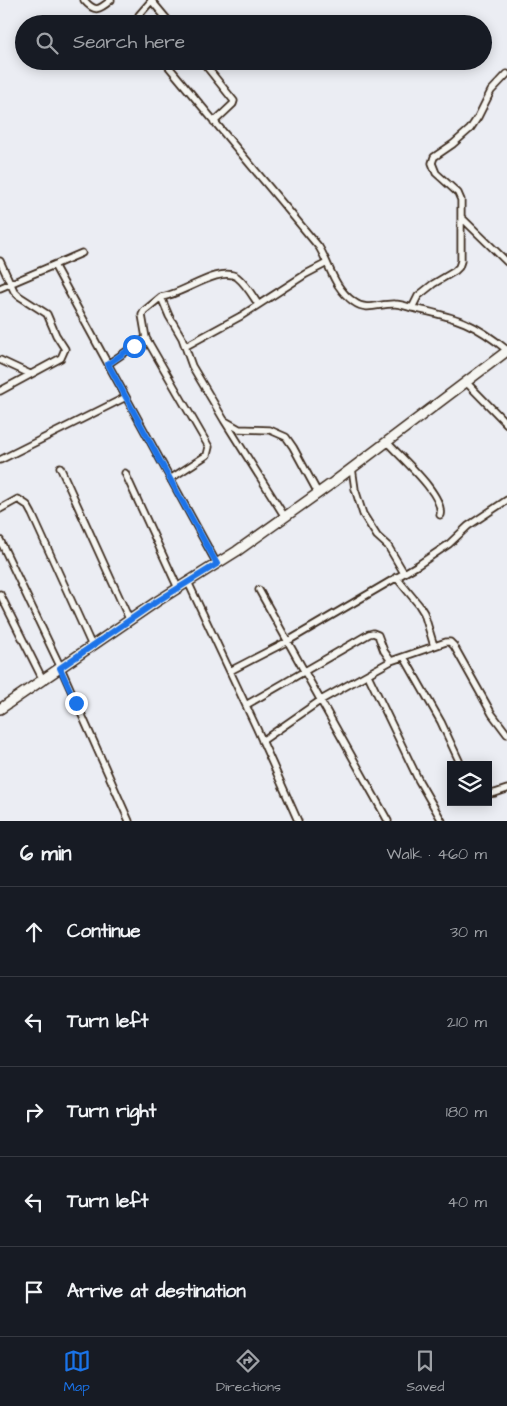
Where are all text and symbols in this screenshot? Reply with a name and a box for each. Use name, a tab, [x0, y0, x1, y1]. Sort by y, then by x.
search box	[15, 15, 492, 70]
icon: search	[33, 29, 61, 57]
text: Search here	[73, 29, 185, 56]
route start	[123, 335, 146, 358]
route end	[65, 692, 88, 715]
map controls	[447, 761, 492, 806]
button: layers	[447, 761, 492, 806]
text: 6 min	[20, 839, 72, 868]
text: Walk · 460 m	[387, 843, 487, 865]
icon: ahead	[20, 918, 48, 946]
text: Continue	[67, 918, 141, 945]
text: 30 m	[450, 921, 487, 943]
icon: left	[20, 1008, 48, 1036]
text: Turn left	[67, 1008, 148, 1035]
text: 210 m	[447, 1011, 487, 1033]
icon: right	[20, 1098, 48, 1126]
text: Turn right	[67, 1098, 156, 1125]
text: 180 m	[446, 1101, 487, 1123]
icon: left	[20, 1188, 48, 1216]
text: Turn left	[67, 1188, 148, 1215]
text: 40 m	[447, 1191, 487, 1213]
icon: arrive	[20, 1278, 48, 1306]
text: Arrive at destination	[67, 1278, 246, 1305]
tab: Map	[63, 1347, 91, 1397]
tab: Directions	[216, 1347, 281, 1397]
tab: Saved	[406, 1347, 444, 1397]

